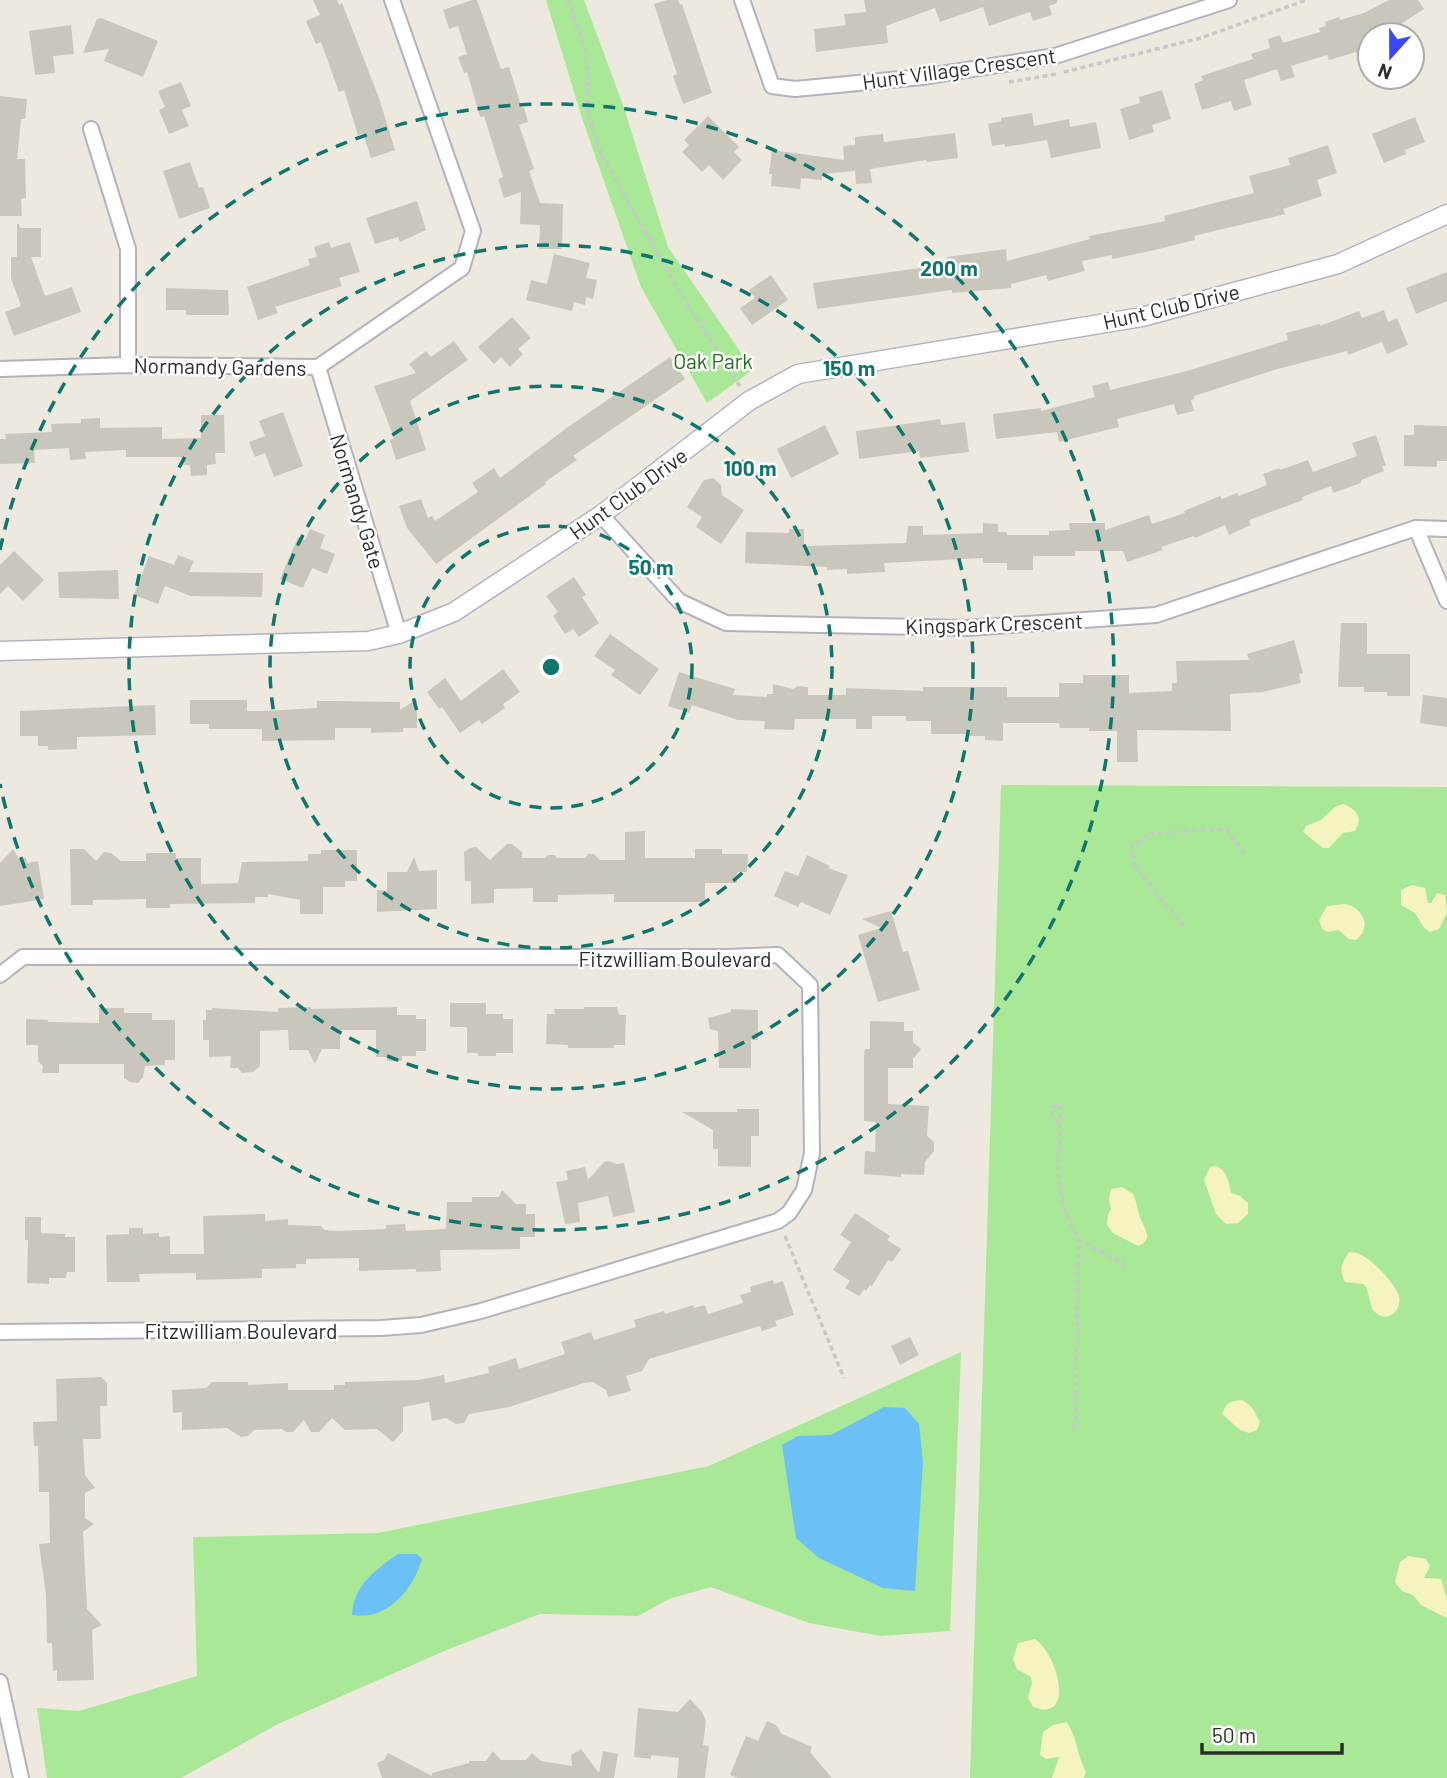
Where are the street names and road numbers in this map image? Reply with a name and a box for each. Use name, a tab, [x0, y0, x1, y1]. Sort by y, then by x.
street label: Hunt Village Crescent	[861, 42, 1057, 94]
street label: Hunt Club Drive	[1100, 278, 1242, 334]
street label: Normandy Gardens	[133, 352, 307, 380]
street label: Normandy Gate	[326, 431, 390, 571]
street label: Hunt Club Drive	[564, 442, 692, 544]
street label: Kingspark Crescent	[905, 607, 1083, 639]
street label: Fitzwilliam Boulevard	[578, 946, 772, 971]
street label: Fitzwilliam Boulevard	[144, 1318, 338, 1343]

